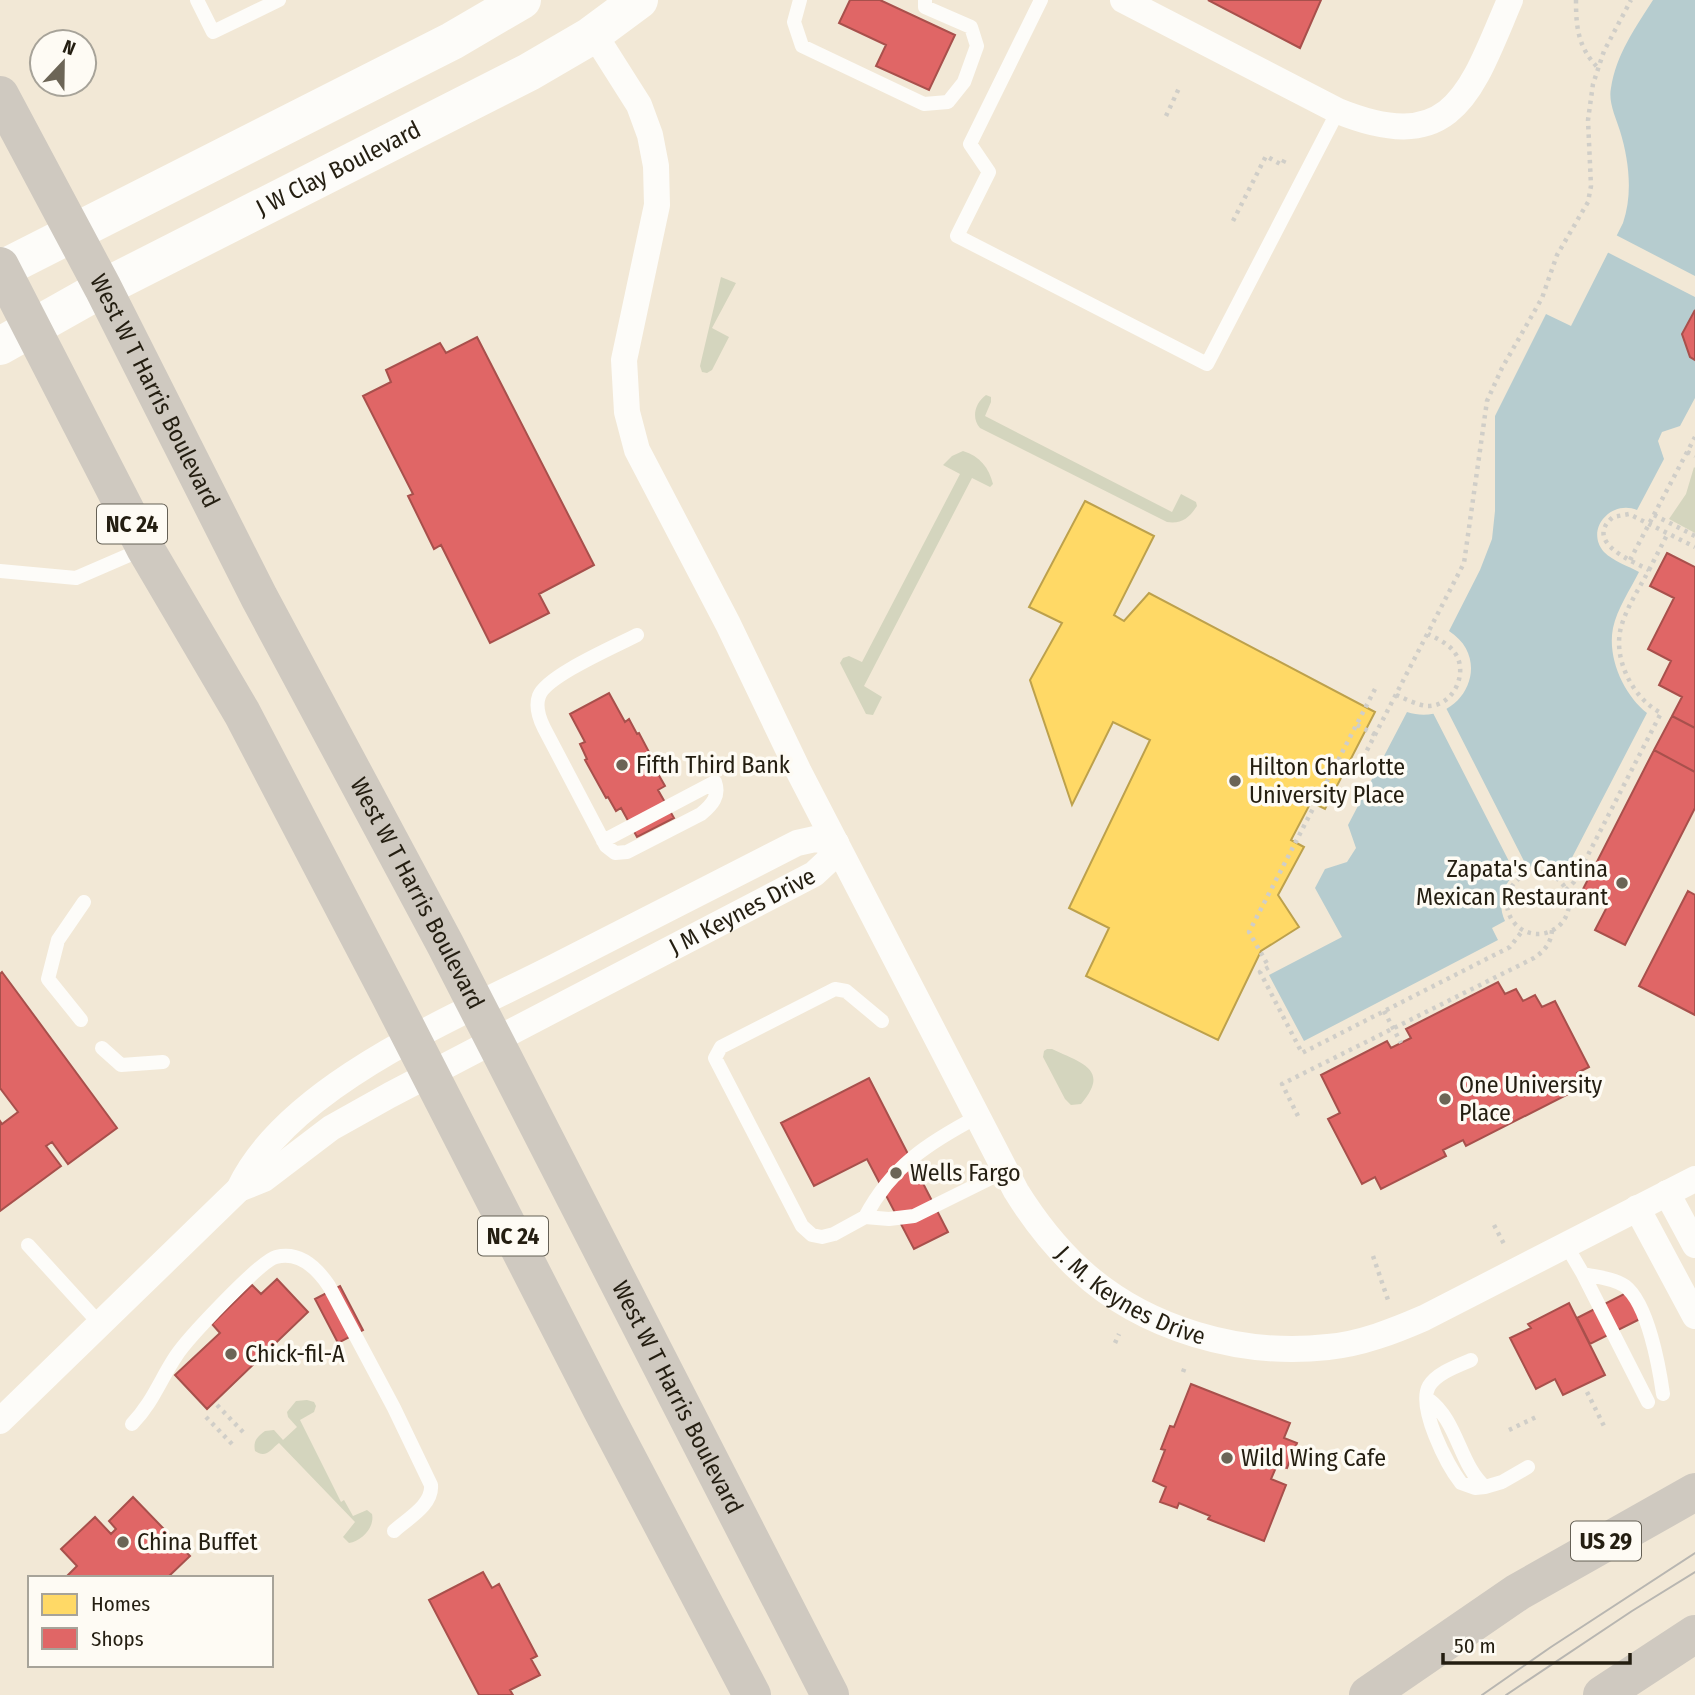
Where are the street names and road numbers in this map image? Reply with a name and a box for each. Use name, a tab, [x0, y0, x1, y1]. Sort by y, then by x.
street label: J W Clay Boulevard	[251, 115, 425, 222]
street label: West W T Harris Boulevard	[84, 269, 226, 512]
road number: NC 24	[97, 504, 167, 544]
street label: West W T Harris Boulevard	[345, 773, 490, 1014]
street label: J M Keynes Drive	[664, 862, 820, 961]
road number: NC 24	[478, 1217, 548, 1256]
street label: J. M. Keynes Drive	[1050, 1240, 1209, 1351]
street label: West W T Harris Boulevard	[606, 1276, 749, 1518]
road number: US 29	[1571, 1522, 1641, 1560]

